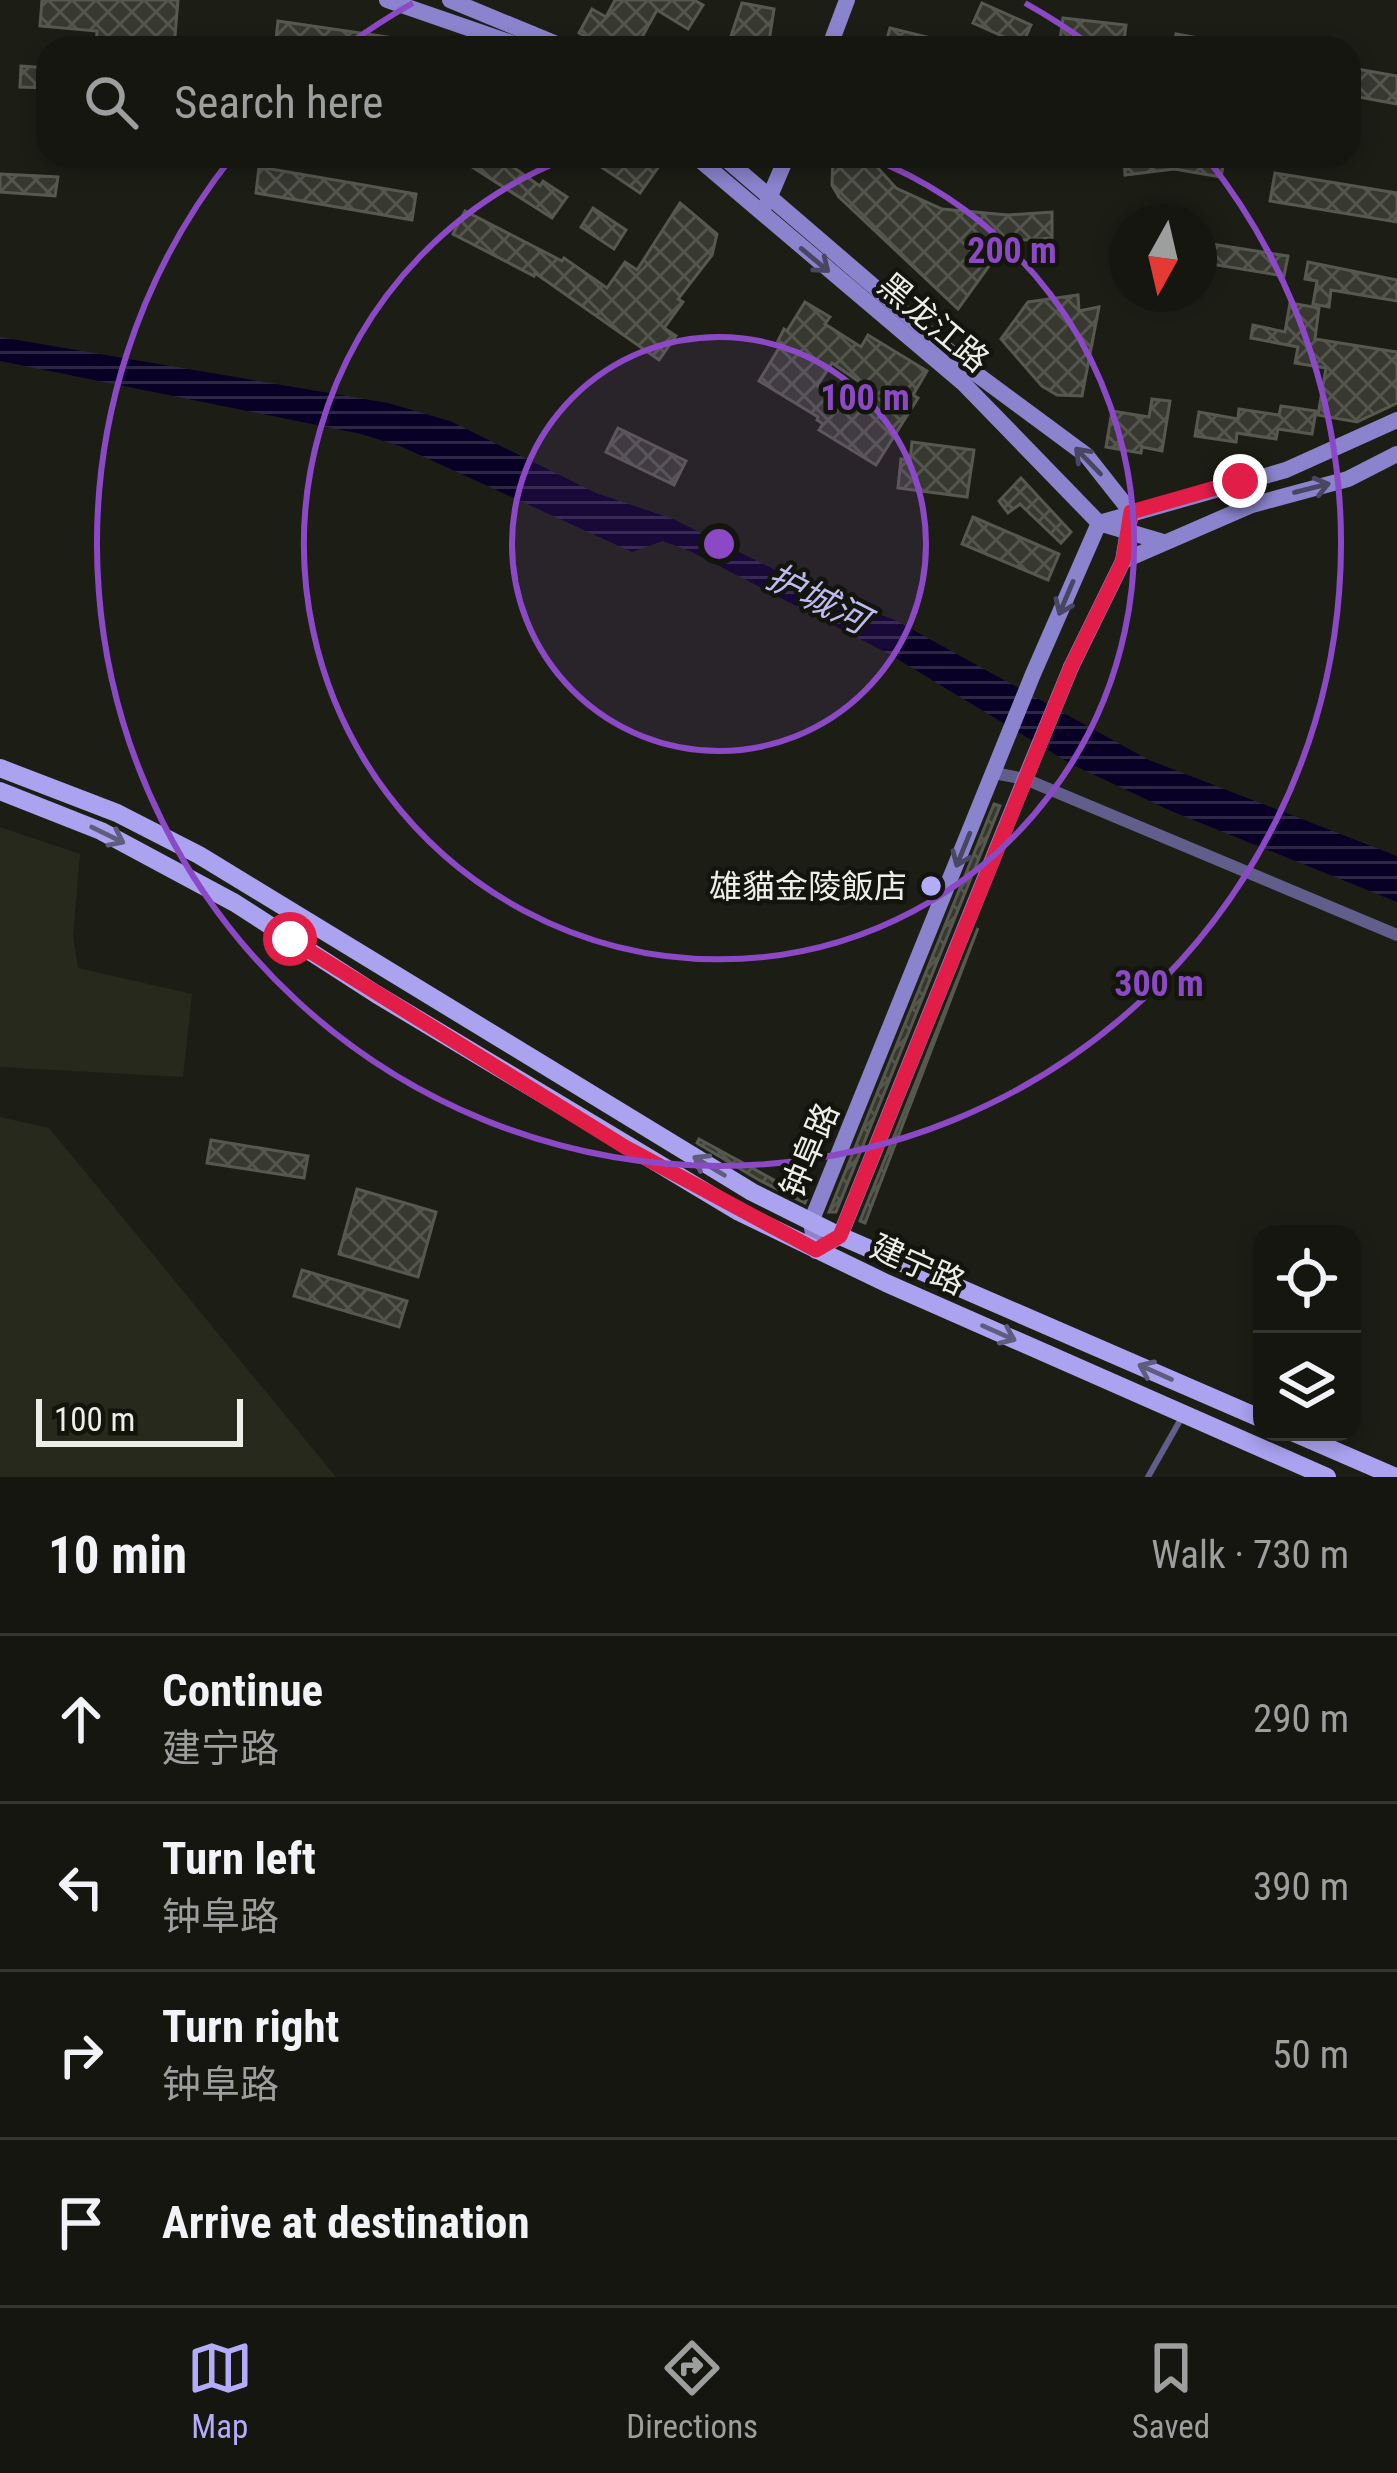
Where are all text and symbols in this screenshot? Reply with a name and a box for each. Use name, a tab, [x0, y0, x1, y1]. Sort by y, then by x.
search box	[36, 36, 1361, 168]
icon: search	[78, 69, 144, 135]
text: Search here	[174, 76, 383, 129]
north arrow	[1109, 204, 1217, 312]
text: 200 m	[967, 230, 1057, 272]
one-way arrow	[799, 245, 830, 273]
street label: 黑龙江路	[871, 265, 997, 380]
text: 100 m	[820, 377, 910, 419]
one-way arrow	[1074, 447, 1102, 476]
route end	[1213, 454, 1267, 508]
one-way arrow	[1293, 476, 1331, 498]
centre of rings	[698, 523, 740, 565]
water label: 护城河	[760, 556, 881, 645]
one-way arrow	[1054, 580, 1076, 616]
one-way arrow	[90, 825, 125, 848]
one-way arrow	[951, 831, 973, 868]
place label: 雄貓金陵飯店	[709, 867, 907, 906]
marker: 雄貓金陵飯店	[918, 873, 944, 899]
route start	[263, 912, 317, 966]
text: 300 m	[1114, 963, 1204, 1005]
street label: 钟阜路	[772, 1097, 847, 1203]
one-way arrow	[693, 1154, 727, 1178]
map controls	[1253, 1225, 1361, 1441]
button: locate	[1253, 1225, 1361, 1333]
street label: 建宁路	[865, 1227, 971, 1302]
one-way arrow	[980, 1324, 1016, 1346]
button: layers	[1253, 1333, 1361, 1441]
one-way arrow	[1137, 1360, 1173, 1382]
scale bar	[36, 1393, 243, 1446]
text: 100 m	[54, 1400, 135, 1439]
text: 10 min	[48, 1526, 187, 1585]
text: Walk · 730 m	[1151, 1532, 1349, 1578]
text: Continue	[162, 1664, 323, 1717]
icon: ahead	[48, 1686, 114, 1752]
text: 290 m	[1253, 1696, 1349, 1742]
text: 建宁路	[162, 1726, 279, 1772]
text: Turn left	[162, 1832, 316, 1885]
icon: left	[48, 1854, 114, 1920]
text: 390 m	[1253, 1864, 1349, 1910]
text: 钟阜路	[162, 1894, 279, 1940]
text: Turn right	[162, 2000, 339, 2053]
icon: right	[48, 2022, 114, 2088]
text: 50 m	[1272, 2032, 1349, 2078]
text: 钟阜路	[162, 2062, 279, 2108]
icon: arrive	[48, 2190, 114, 2256]
text: Arrive at destination	[162, 2196, 530, 2249]
tab: Map	[187, 2335, 253, 2446]
tab: Directions	[626, 2335, 758, 2446]
tab: Saved	[1132, 2335, 1210, 2446]

